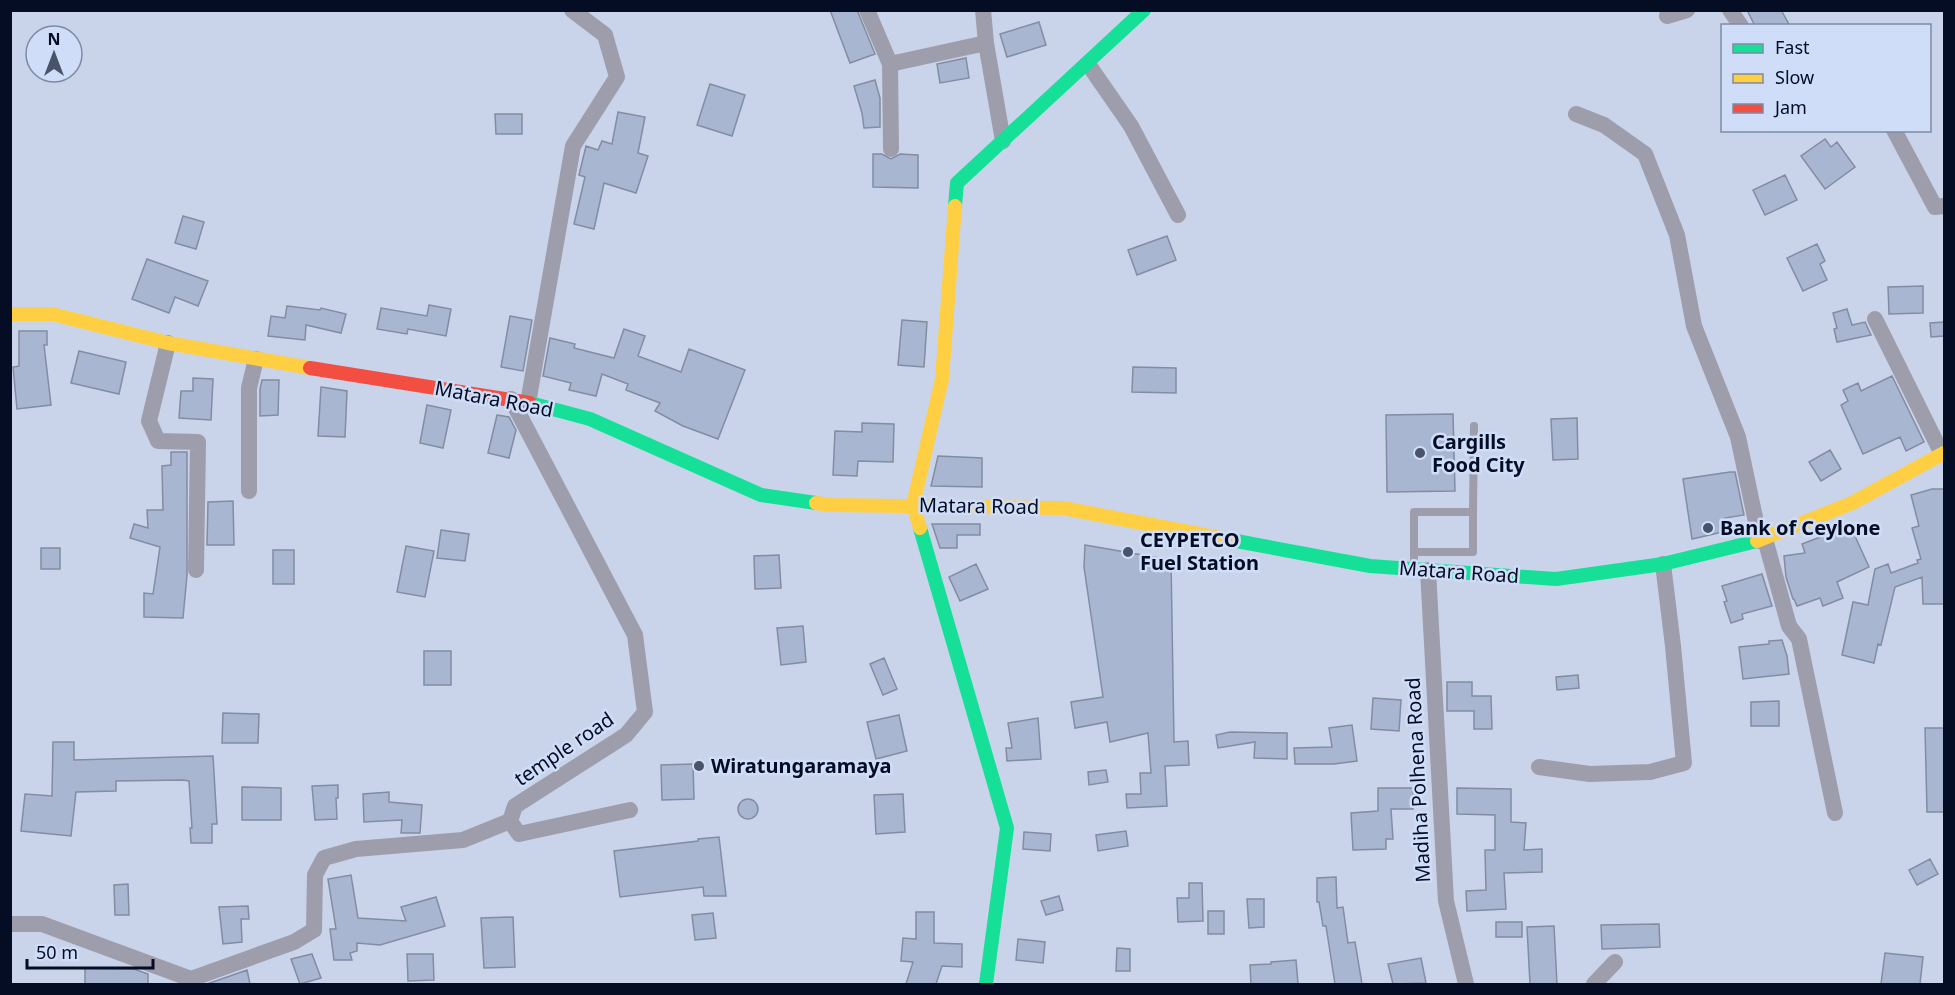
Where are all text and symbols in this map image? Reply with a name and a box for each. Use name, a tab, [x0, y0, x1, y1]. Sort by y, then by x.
north arrow	[24, 24, 84, 84]
legend	[1721, 24, 1931, 132]
text: N	[47, 28, 61, 50]
text: Fast	[1775, 35, 1810, 59]
text: Slow	[1775, 65, 1814, 89]
text: Jam	[1773, 95, 1807, 119]
street label: Matara Road	[433, 374, 556, 423]
place label: Cargills Food City	[1432, 428, 1525, 478]
marker: Cargills Food City	[1413, 446, 1427, 460]
street label: Matara Road	[919, 491, 1039, 520]
place label: Bank of Ceylone	[1720, 514, 1881, 541]
marker: Bank of Ceylone	[1701, 521, 1715, 535]
place label: CEYPETCO Fuel Station	[1140, 526, 1259, 576]
marker: CEYPETCO Fuel Station	[1121, 545, 1135, 559]
street label: Matara Road	[1398, 554, 1520, 589]
street label: Madiha Polhena Road	[1399, 677, 1436, 883]
street label: temple road	[509, 705, 619, 792]
place label: Wiratungaramaya	[711, 752, 892, 779]
marker: Wiratungaramaya	[692, 759, 706, 773]
scale bar	[27, 932, 153, 970]
text: 50 m	[36, 940, 78, 964]

